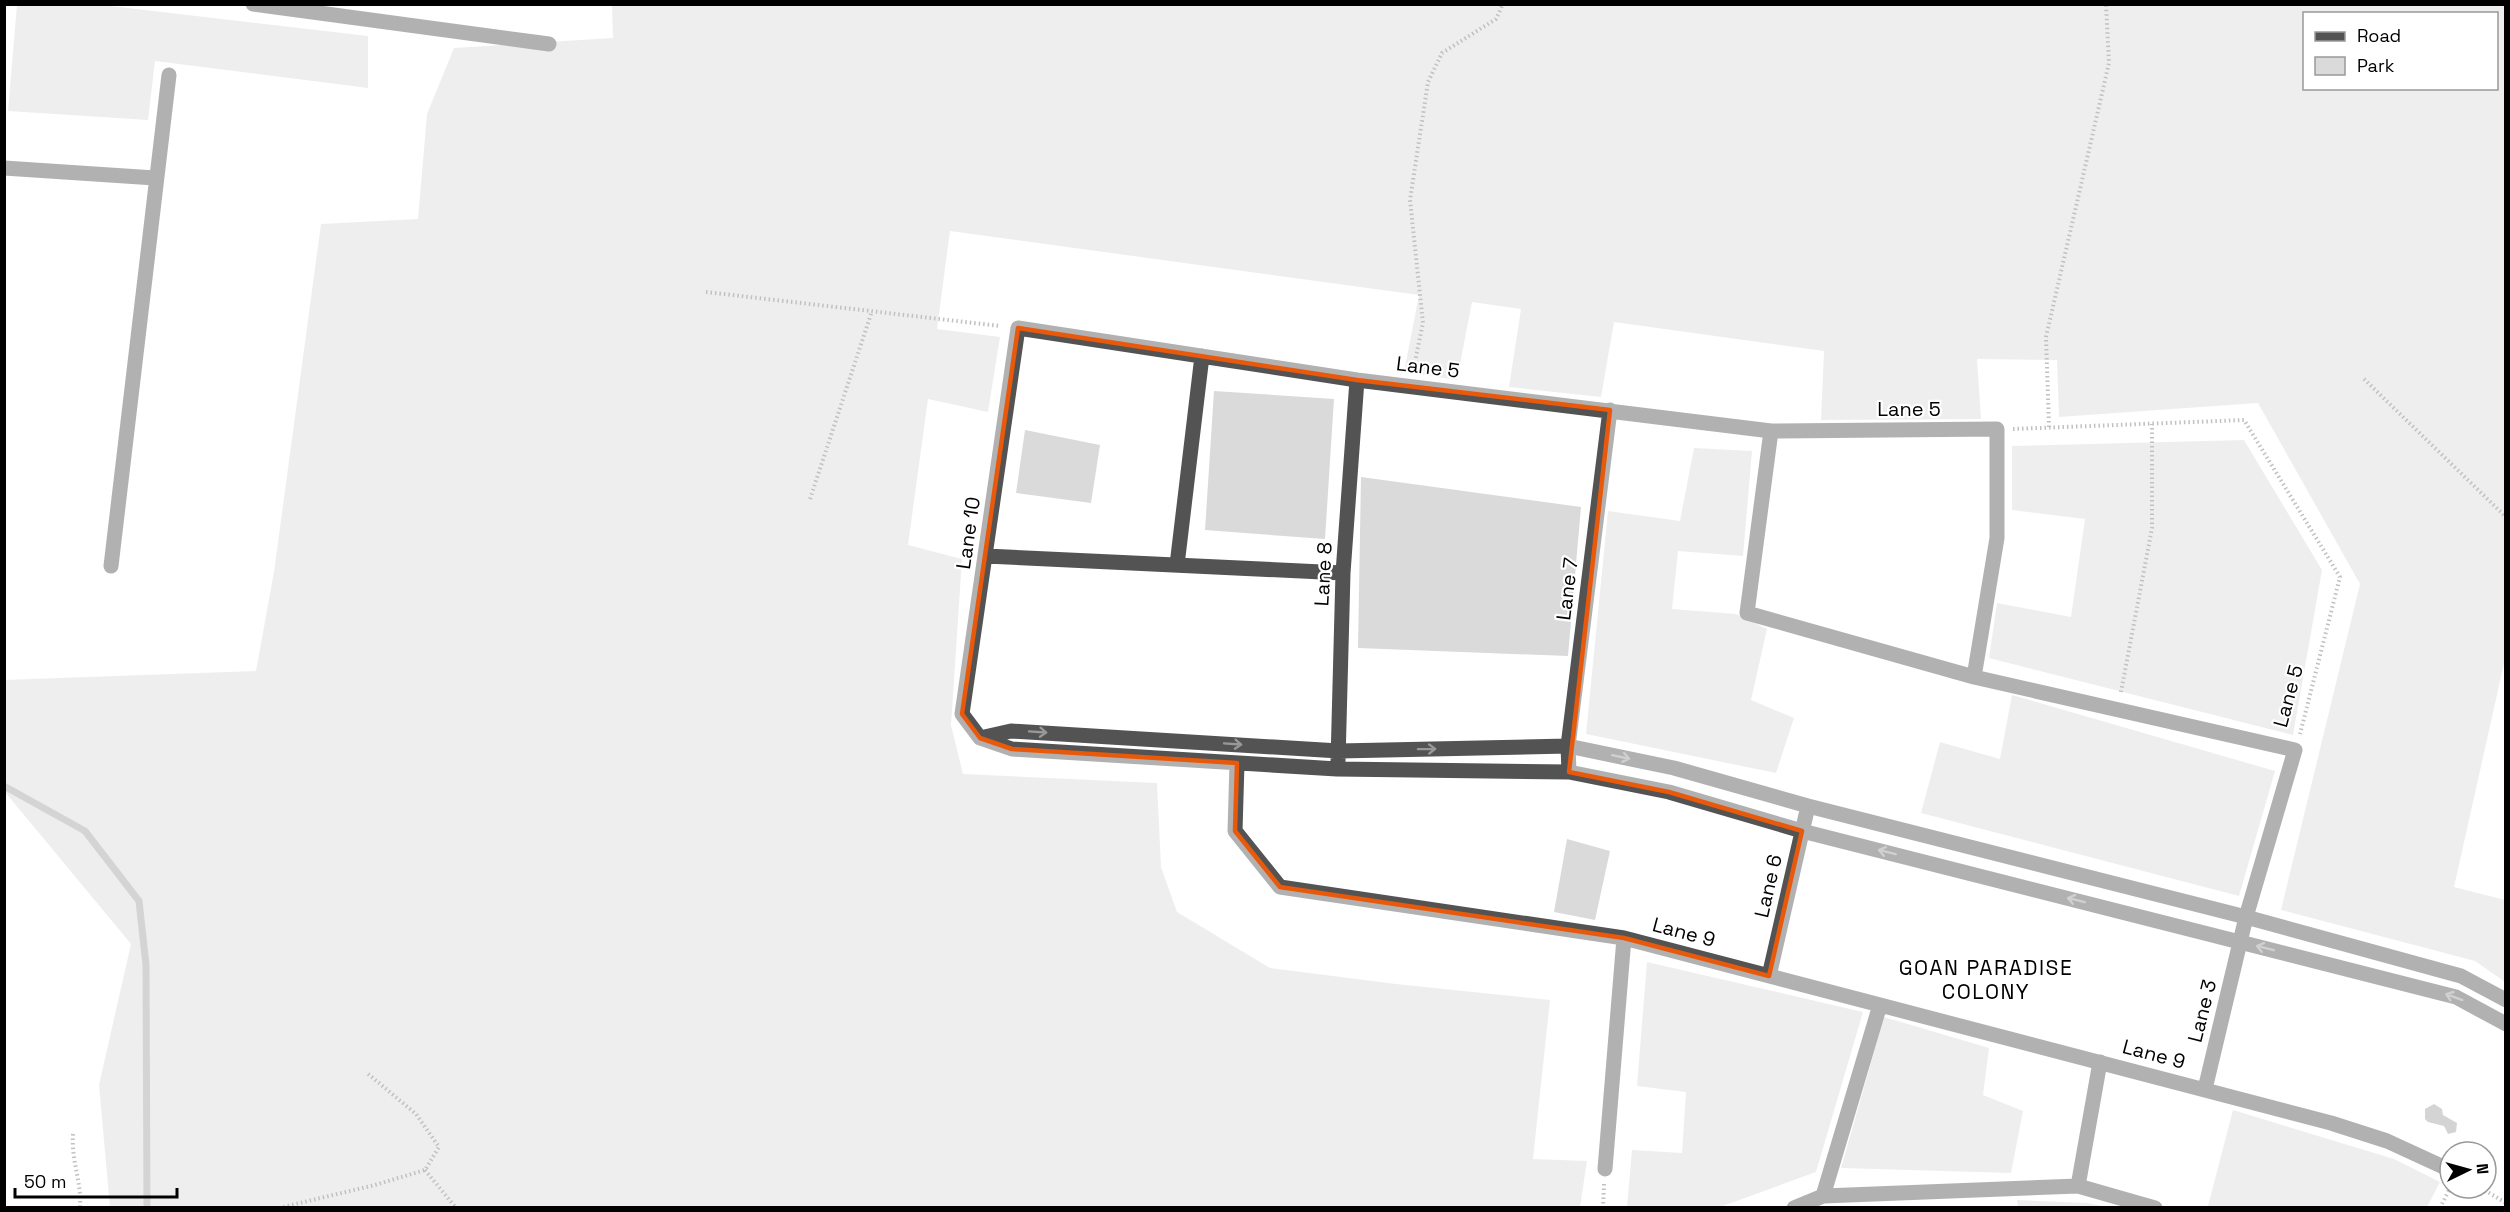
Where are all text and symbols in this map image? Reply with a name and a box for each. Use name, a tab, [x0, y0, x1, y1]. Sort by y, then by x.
legend	[2303, 12, 2498, 90]
text: Road	[2357, 24, 2401, 47]
text: Park	[2357, 54, 2395, 77]
street label: Lane 5	[1395, 350, 1461, 384]
street label: Lane 5	[1877, 396, 1941, 422]
street label: Lane 10	[950, 495, 986, 571]
street label: Lane 8	[1308, 541, 1338, 607]
street label: Lane 7	[1550, 556, 1584, 622]
street label: Lane 5	[2267, 662, 2309, 730]
one-way arrow	[1027, 727, 1047, 738]
one-way arrow	[1222, 739, 1242, 750]
one-way arrow	[1417, 743, 1437, 755]
one-way arrow	[1611, 752, 1630, 763]
one-way arrow	[1878, 846, 1897, 858]
street label: Lane 6	[1748, 852, 1788, 920]
one-way arrow	[2067, 894, 2086, 905]
street label: Lane 9	[1650, 911, 1718, 953]
one-way arrow	[2256, 941, 2275, 953]
district label: GOAN PARADISE COLONY	[1899, 954, 2073, 1005]
street label: Lane 3	[2182, 977, 2222, 1045]
one-way arrow	[2445, 991, 2464, 1002]
street label: Lane 9	[2120, 1033, 2188, 1075]
north arrow	[2438, 1140, 2498, 1200]
scale bar	[15, 1161, 177, 1199]
text: N	[2472, 1162, 2493, 1175]
text: 50 m	[24, 1170, 66, 1193]

